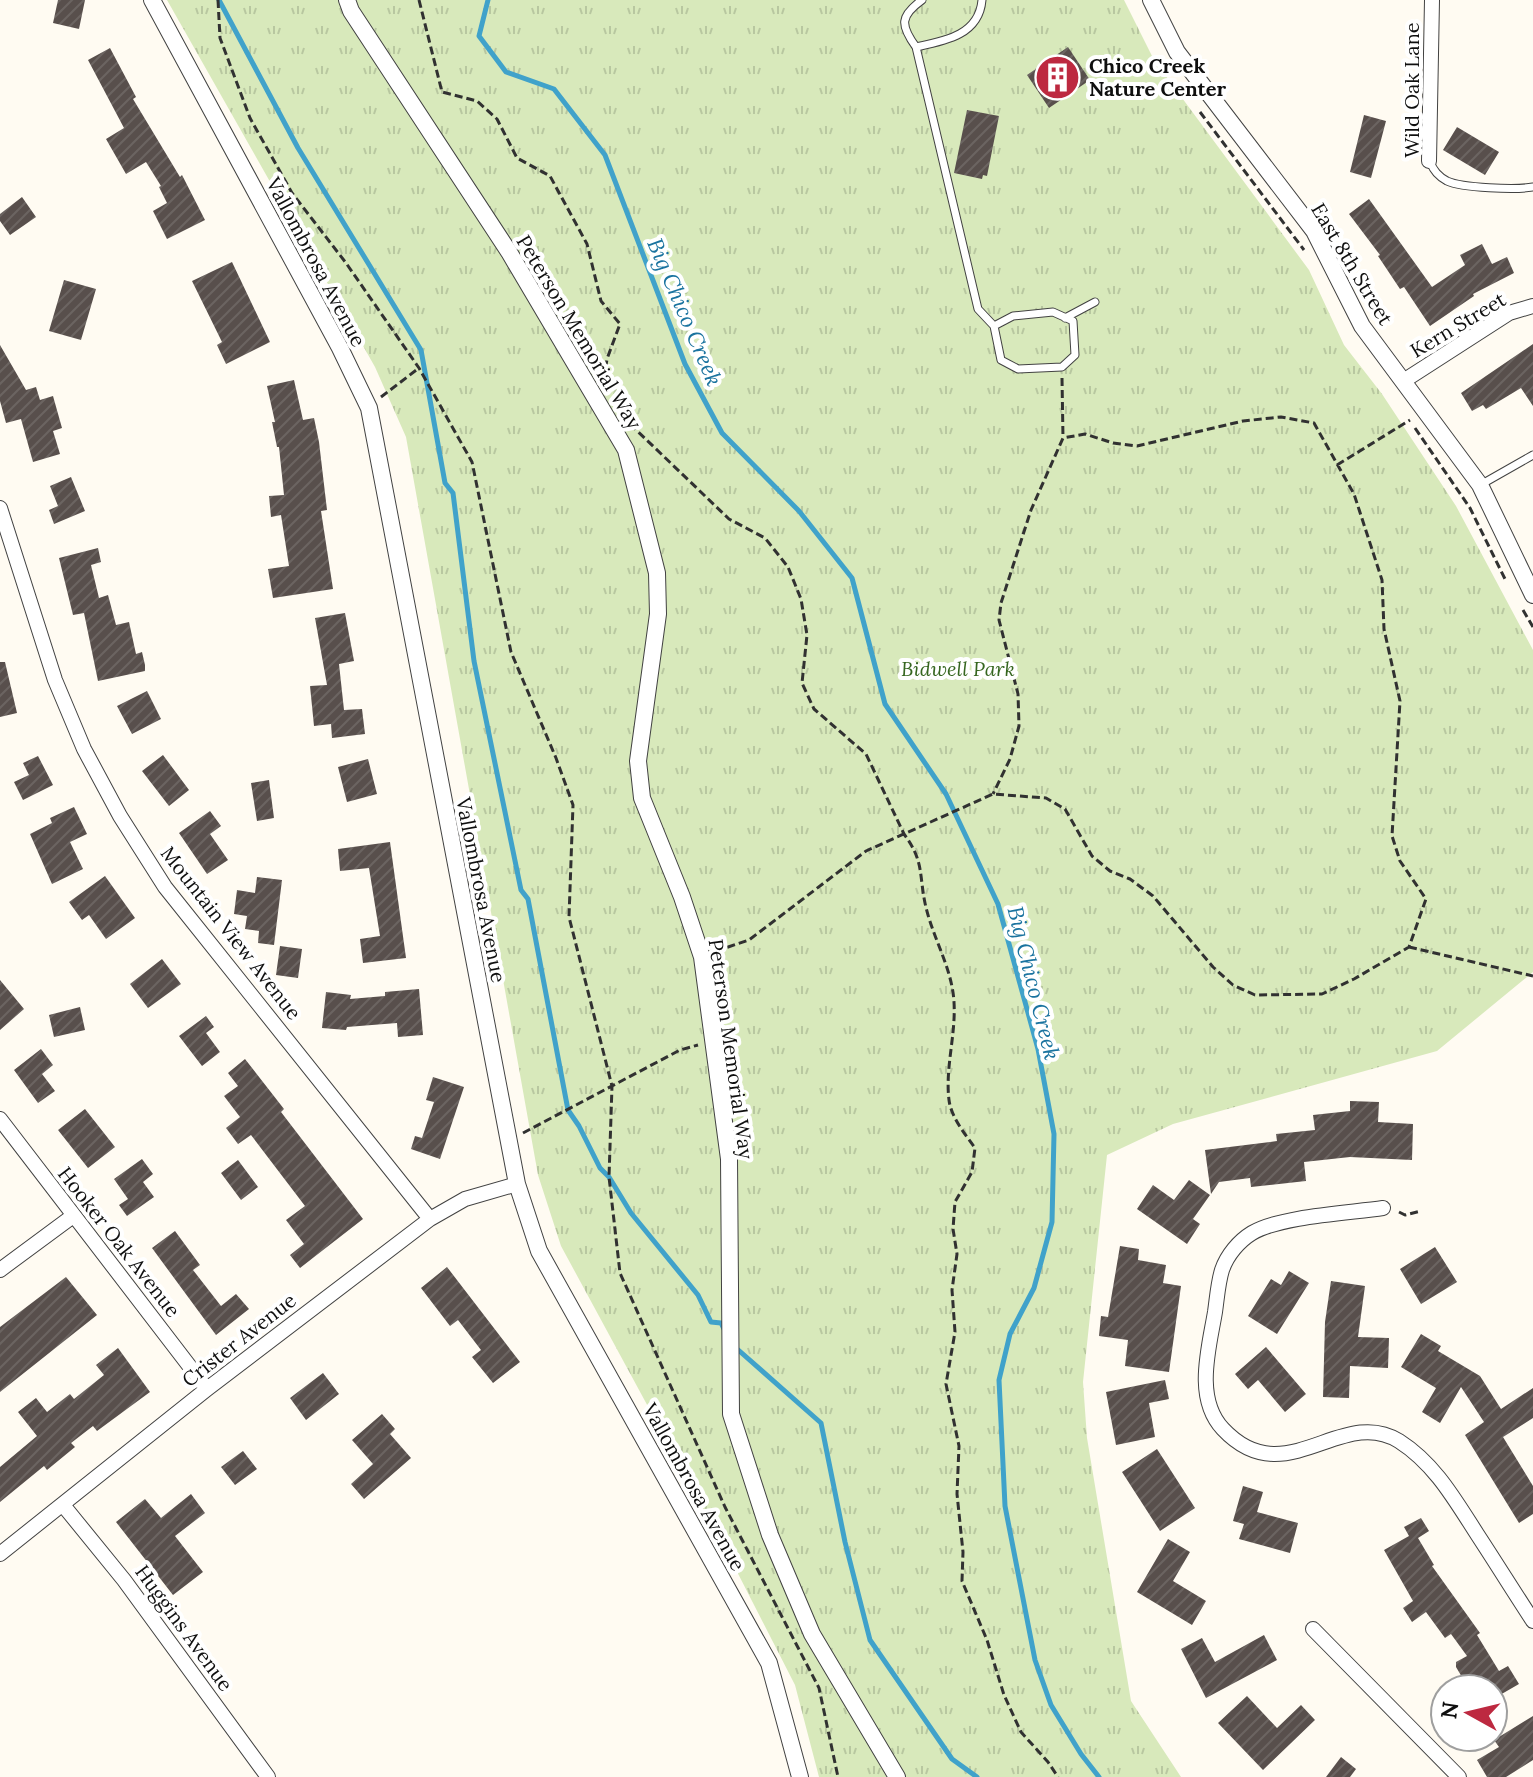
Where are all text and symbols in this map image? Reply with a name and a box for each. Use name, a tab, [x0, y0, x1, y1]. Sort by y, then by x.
street label: Wild Oak Lane	[1399, 22, 1424, 158]
place label: Chico Creek Nature Center	[1089, 53, 1227, 101]
building icon: Chico Creek Nature Center	[1034, 54, 1082, 102]
street label: Vallombrosa Avenue	[261, 172, 372, 351]
street label: East 8th Street	[1306, 198, 1399, 330]
street label: Peterson Memorial Way	[512, 230, 648, 434]
water label: Big Chico Creek	[641, 234, 729, 390]
street label: Kern Street	[1405, 286, 1510, 363]
park label: Bidwell Park	[901, 656, 1015, 681]
street label: Vallombrosa Avenue	[451, 794, 512, 985]
street label: Mountain View Avenue	[156, 841, 307, 1025]
water label: Big Chico Creek	[1001, 903, 1067, 1063]
street label: Peterson Memorial Way	[704, 937, 759, 1161]
street label: Hooker Oak Avenue	[53, 1161, 186, 1322]
street label: Crister Avenue	[177, 1287, 301, 1392]
street label: Vallombrosa Avenue	[637, 1398, 751, 1575]
street label: Huggins Avenue	[130, 1560, 239, 1696]
north arrow	[1429, 1673, 1509, 1753]
text: N	[1434, 1700, 1464, 1721]

